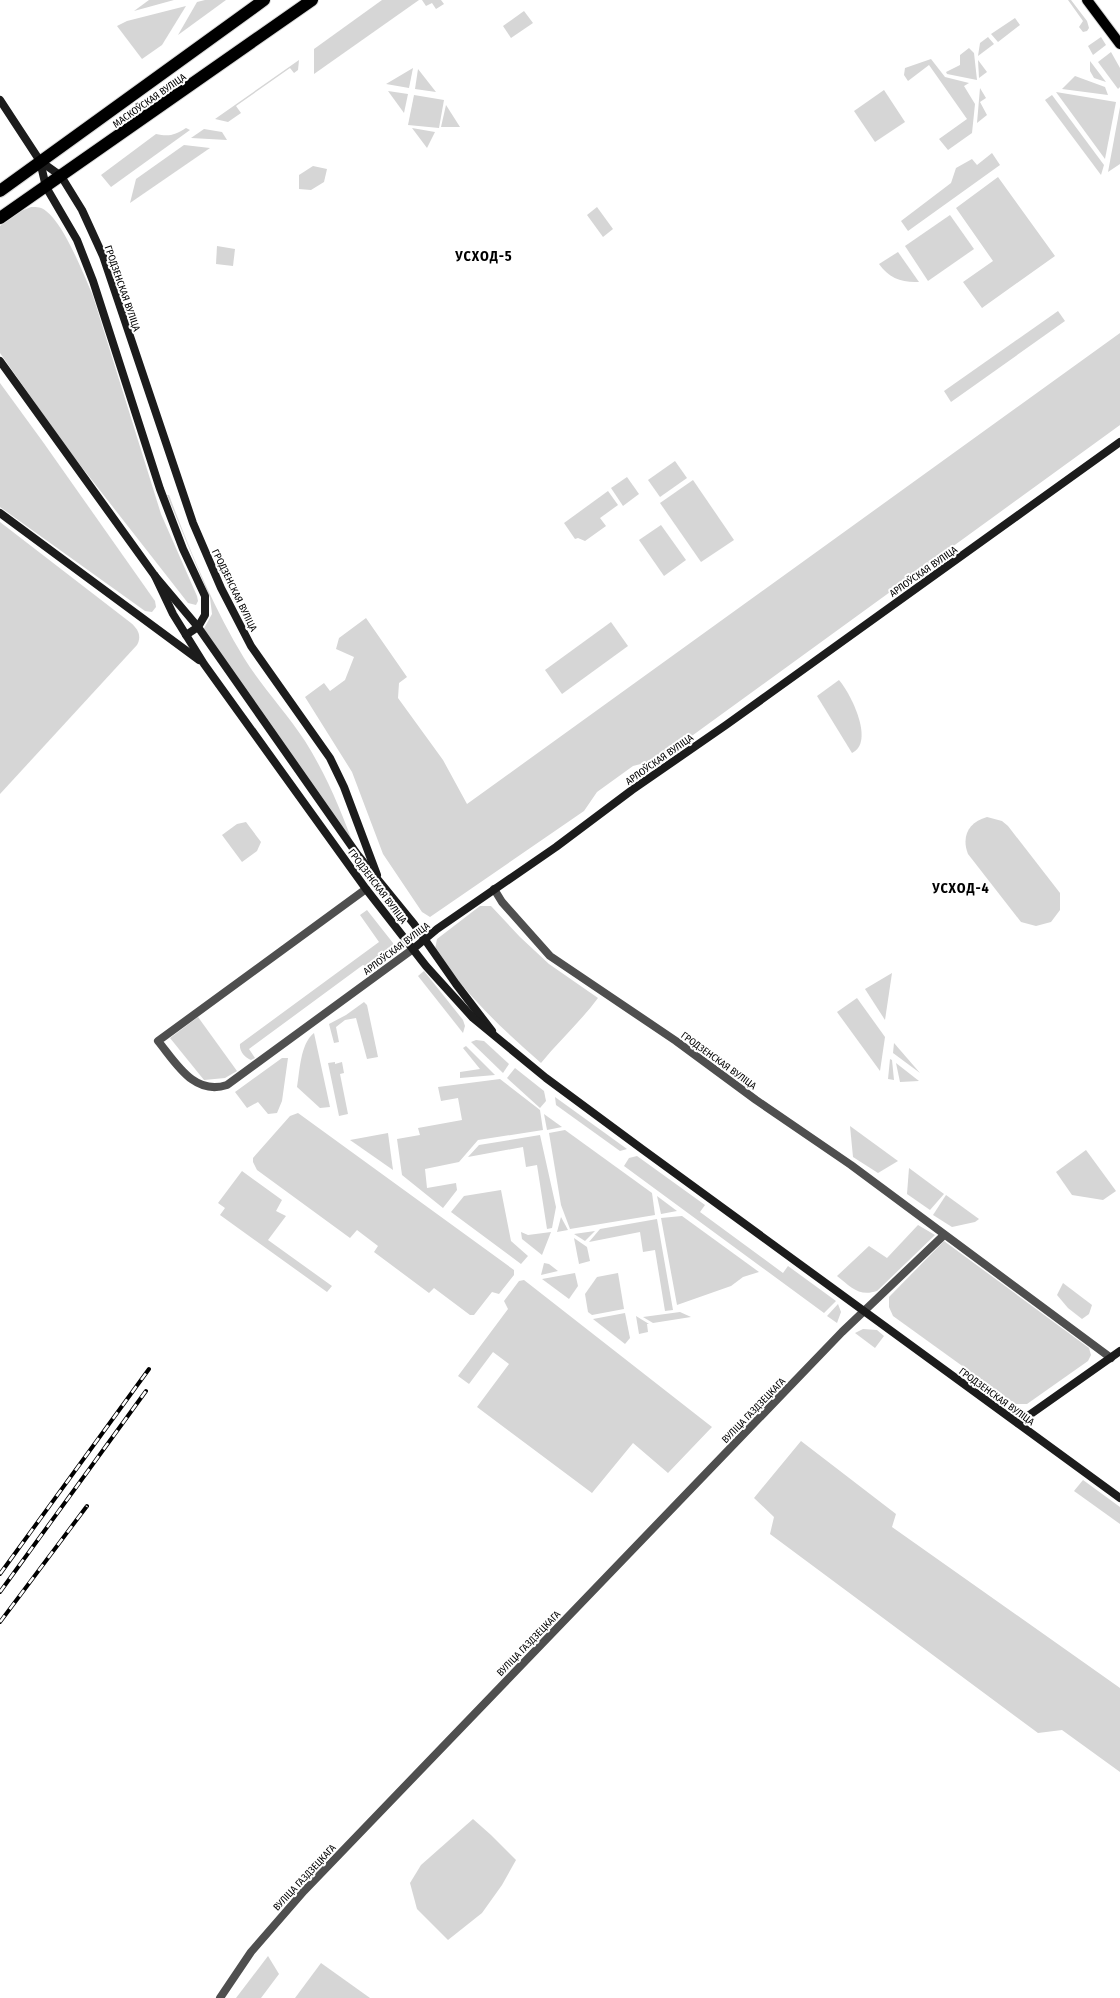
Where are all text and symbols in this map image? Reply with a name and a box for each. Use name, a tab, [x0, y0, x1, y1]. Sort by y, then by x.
street label: МАСКОЎСКАЯ ВУЛІЦА	[109, 69, 189, 131]
street label: ГРОДЗЕНСКАЯ ВУЛІЦА	[102, 244, 143, 334]
district label: УСХОД-5	[454, 248, 513, 265]
street label: АРЛОЎСКАЯ ВУЛІЦА	[886, 542, 960, 600]
street label: ГРОДЗЕНСКАЯ ВУЛІЦА	[209, 547, 260, 634]
street label: АРЛОЎСКАЯ ВУЛІЦА	[622, 730, 696, 788]
street label: ГРОДЗЕНСКАЯ ВУЛІЦА	[345, 847, 410, 927]
district label: УСХОД-4	[931, 880, 990, 897]
street label: АРЛОЎСКАЯ ВУЛІЦА	[360, 918, 433, 978]
street label: ГРОДЗЕНСКАЯ ВУЛІЦА	[678, 1029, 759, 1093]
street label: ГРОДЗЕНСКАЯ ВУЛІЦА	[956, 1365, 1037, 1429]
street label: ВУЛІЦА ГАЗДЗЕЦКАГА	[719, 1375, 788, 1446]
street label: ВУЛІЦА ГАЗДЗЕЦКАГА	[494, 1608, 563, 1679]
street label: ВУЛІЦА ГАЗДЗЕЦКАГА	[271, 1842, 339, 1913]

